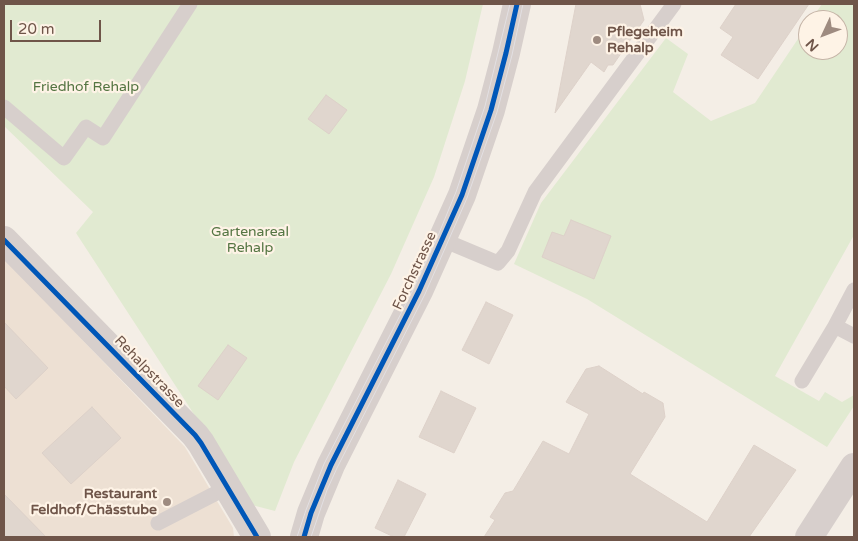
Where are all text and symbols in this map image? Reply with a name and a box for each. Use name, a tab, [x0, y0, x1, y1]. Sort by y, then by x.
scale bar	[12, 10, 104, 42]
north arrow	[798, 10, 848, 60]
text: 20 m	[18, 20, 55, 38]
place label: Pflegeheim Rehalp	[607, 24, 683, 56]
marker: Pflegeheim Rehalp	[591, 34, 603, 46]
text: N	[802, 35, 822, 55]
park label: Friedhof Rehalp	[33, 79, 139, 95]
park label: Gartenareal Rehalp	[211, 224, 289, 256]
street label: Forchstrasse	[390, 229, 440, 313]
street label: Rehalpstrasse	[111, 333, 187, 411]
place label: Restaurant Feldhof/Chässtube	[30, 486, 157, 518]
marker: Restaurant Feldhof/Chässtube	[161, 496, 173, 508]

